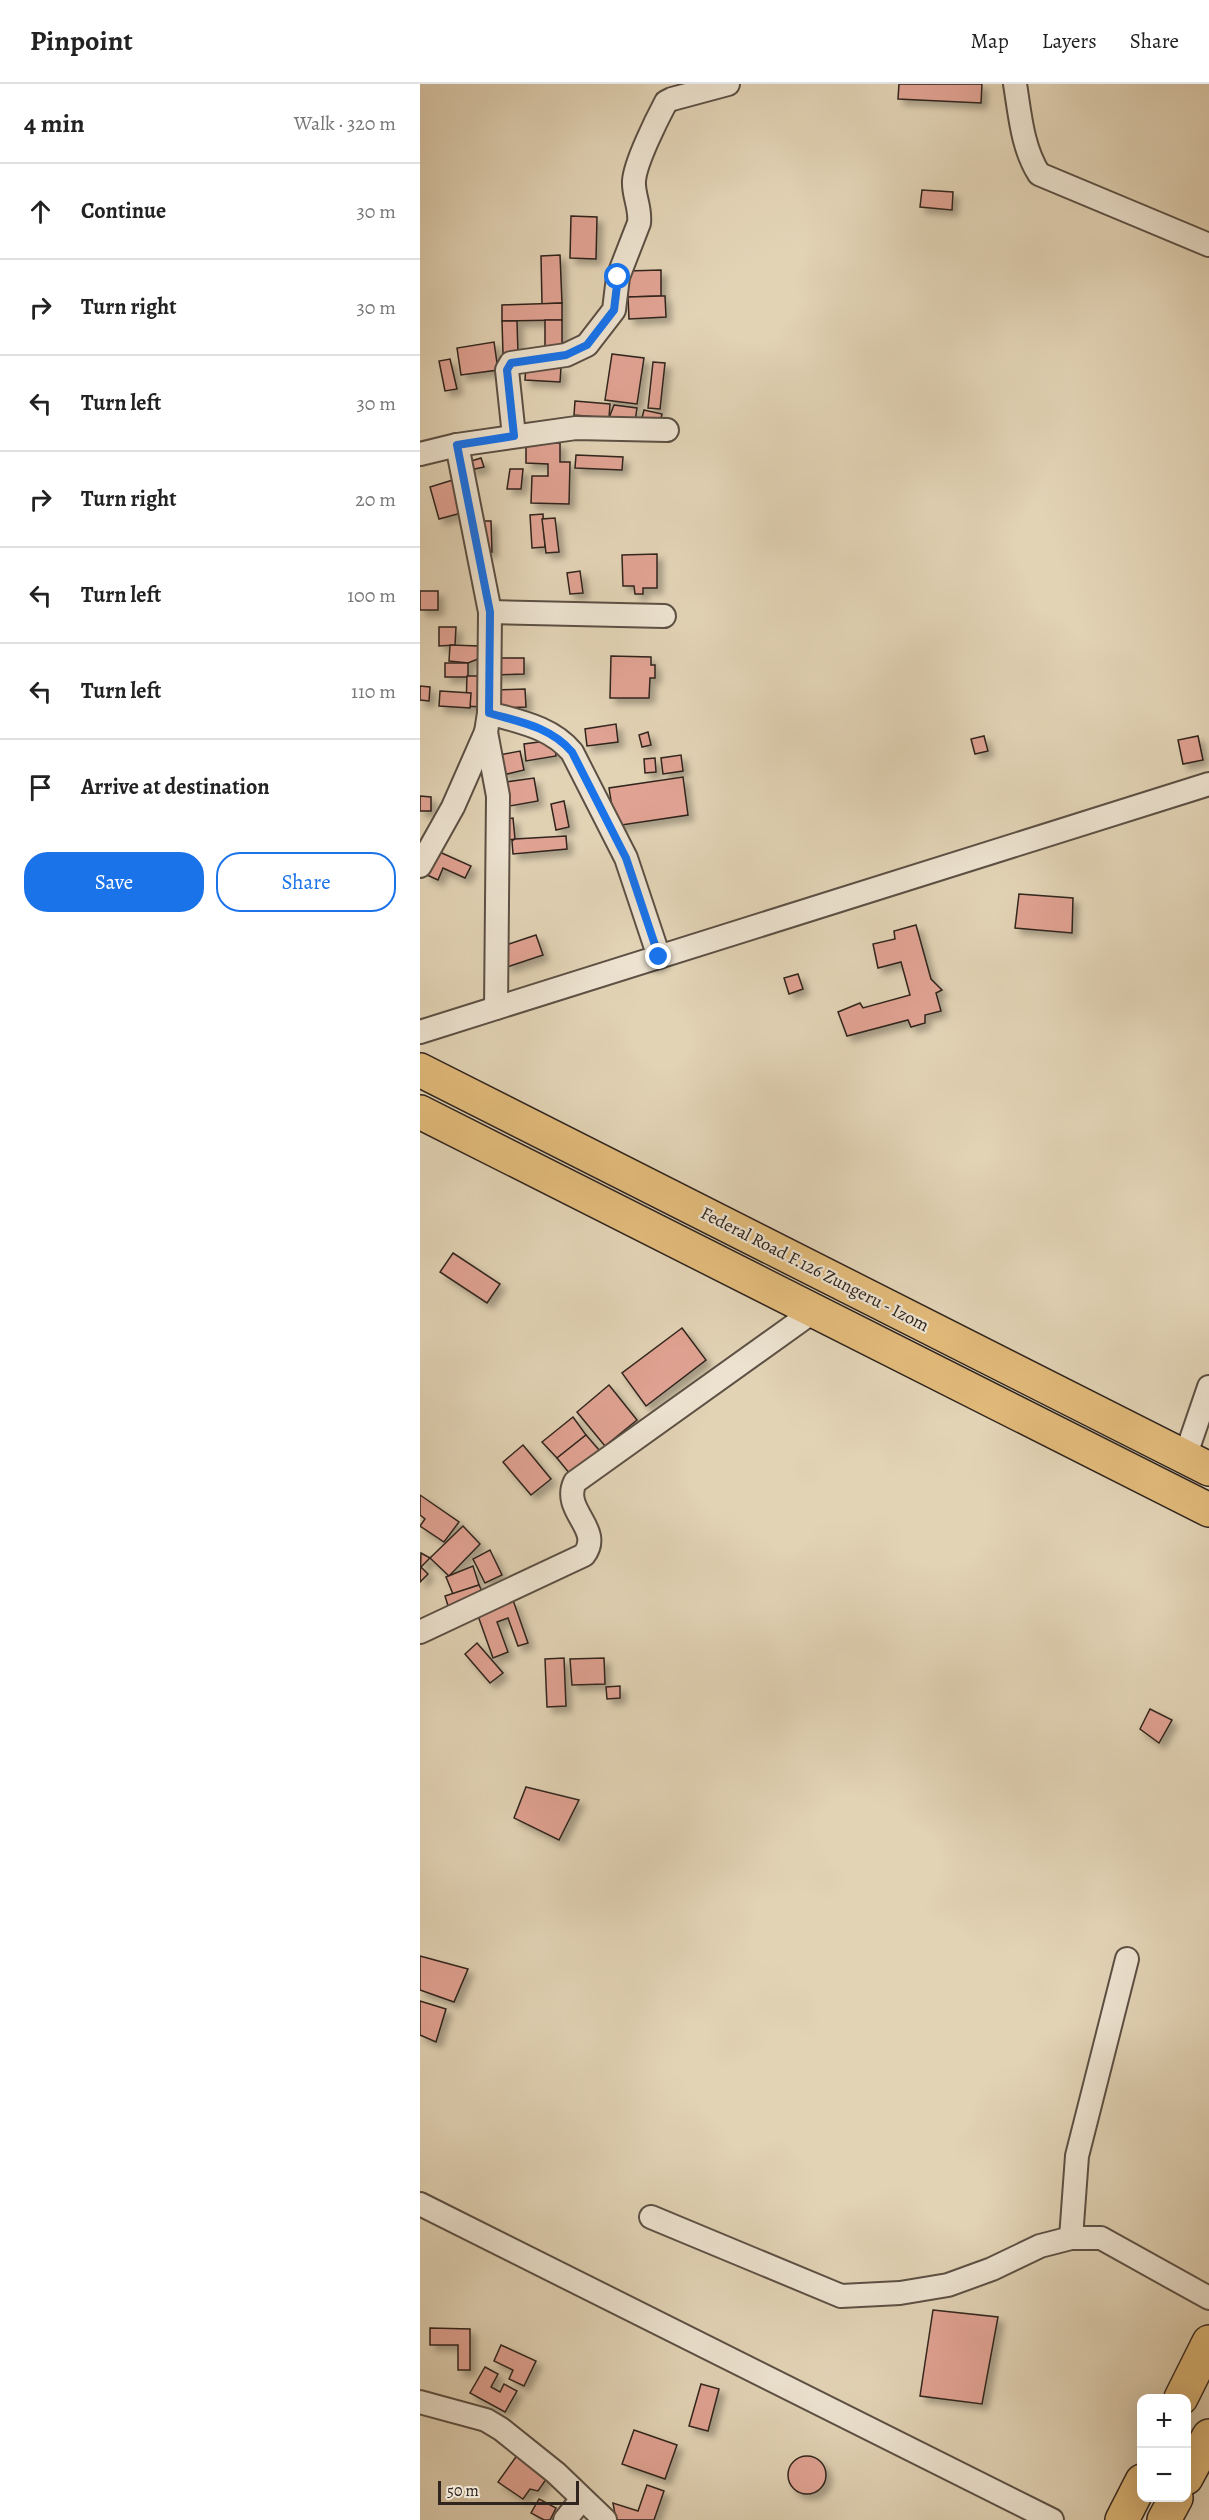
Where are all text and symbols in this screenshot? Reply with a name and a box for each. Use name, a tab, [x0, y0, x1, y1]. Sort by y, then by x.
text: Pinpoint	[30, 22, 133, 60]
text: Map	[970, 27, 1009, 55]
text: Layers	[1042, 27, 1097, 55]
text: Share	[1130, 27, 1179, 55]
text: 4 min	[24, 106, 85, 141]
text: Walk · 320 m	[294, 110, 396, 137]
icon: ahead	[24, 195, 57, 228]
text: Continue	[81, 196, 166, 226]
text: 30 m	[356, 198, 396, 225]
route start	[604, 263, 630, 289]
icon: right	[24, 291, 57, 324]
text: Turn right	[81, 292, 177, 322]
text: 30 m	[356, 294, 396, 321]
icon: left	[24, 387, 57, 420]
text: Turn left	[81, 388, 161, 418]
text: 30 m	[356, 390, 396, 417]
icon: right	[24, 483, 57, 516]
text: Turn right	[81, 484, 177, 514]
text: 20 m	[355, 486, 396, 513]
icon: left	[24, 579, 57, 612]
text: Turn left	[81, 580, 161, 610]
text: 100 m	[347, 582, 396, 609]
icon: left	[24, 675, 57, 708]
text: Turn left	[81, 676, 161, 706]
text: 110 m	[351, 678, 396, 705]
icon: arrive	[24, 771, 57, 804]
text: Arrive at destination	[81, 772, 270, 802]
button: Save	[24, 852, 204, 912]
button: Share	[216, 852, 396, 912]
route end	[645, 943, 671, 969]
street label: Federal Road F.126 Zungeru - Izom	[697, 1201, 933, 1337]
map controls	[1137, 2394, 1191, 2502]
button: +	[1137, 2394, 1191, 2448]
button: −	[1137, 2448, 1191, 2502]
scale bar	[438, 2478, 579, 2506]
text: 50 m	[447, 2480, 479, 2502]

